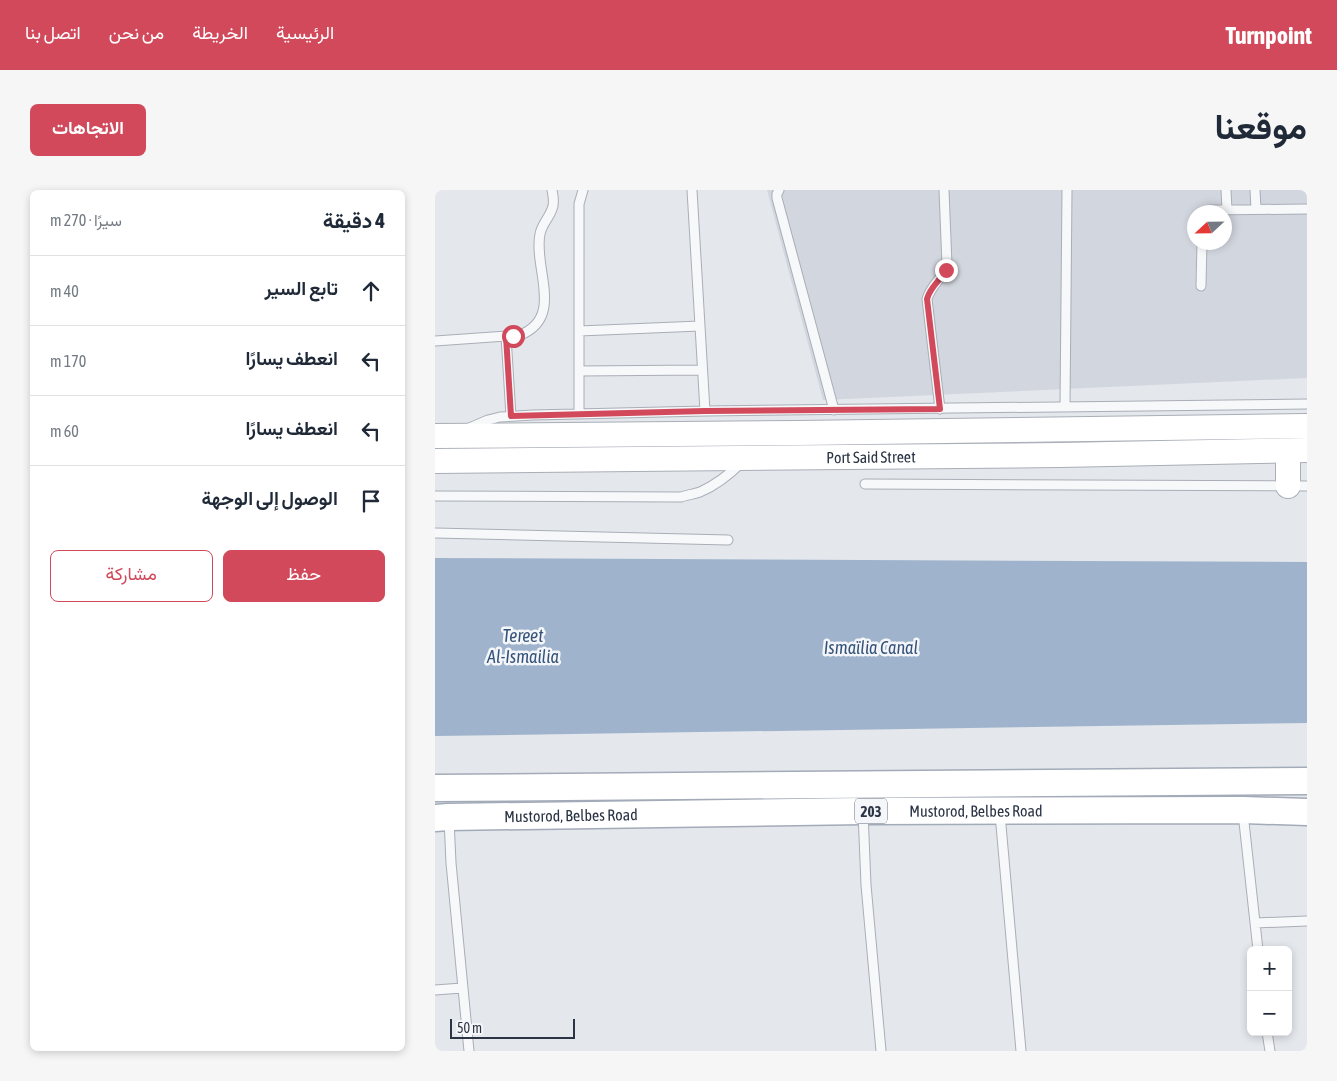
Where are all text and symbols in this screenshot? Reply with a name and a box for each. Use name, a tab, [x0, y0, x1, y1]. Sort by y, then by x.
text: اتصل بنا	[25, 22, 81, 43]
text: من نحن	[109, 22, 164, 43]
text: الخريطة	[192, 22, 248, 43]
text: الرئيسية	[276, 22, 334, 43]
text: Turnpoint	[1226, 22, 1312, 49]
button: الاتجاهات	[30, 104, 146, 156]
text: موقعنا	[1214, 106, 1307, 146]
north arrow	[1187, 205, 1232, 250]
text: 4 دقيقة	[323, 208, 385, 232]
text: سيرًا · 270 m	[50, 211, 122, 229]
route end	[935, 259, 958, 282]
text: تابع السير	[265, 277, 338, 299]
icon: ahead	[357, 277, 385, 305]
text: 40 m	[50, 282, 79, 300]
route start	[502, 325, 525, 348]
text: انعطف يسارًا	[245, 347, 338, 369]
icon: left	[357, 347, 385, 375]
text: 170 m	[50, 352, 86, 370]
text: انعطف يسارًا	[245, 417, 338, 439]
icon: left	[357, 417, 385, 445]
text: 60 m	[50, 422, 79, 440]
street label: Port Said Street	[826, 447, 916, 466]
text: الوصول إلى الوجهة	[201, 487, 338, 509]
icon: arrive	[357, 487, 385, 515]
button: مشاركة	[50, 550, 213, 602]
button: حفظ	[223, 550, 385, 602]
water label: Tereet Al-Ismailia	[486, 625, 560, 667]
water label: Ismaïlia Canal	[824, 637, 918, 658]
road number: 203	[855, 798, 887, 824]
street label: Mustorod, Belbes Road	[909, 802, 1043, 820]
street label: Mustorod, Belbes Road	[504, 805, 638, 825]
map controls	[1247, 946, 1292, 1036]
button: +	[1247, 946, 1292, 991]
button: −	[1247, 991, 1292, 1036]
scale bar	[450, 1016, 575, 1039]
text: 50 m	[457, 1020, 482, 1036]

